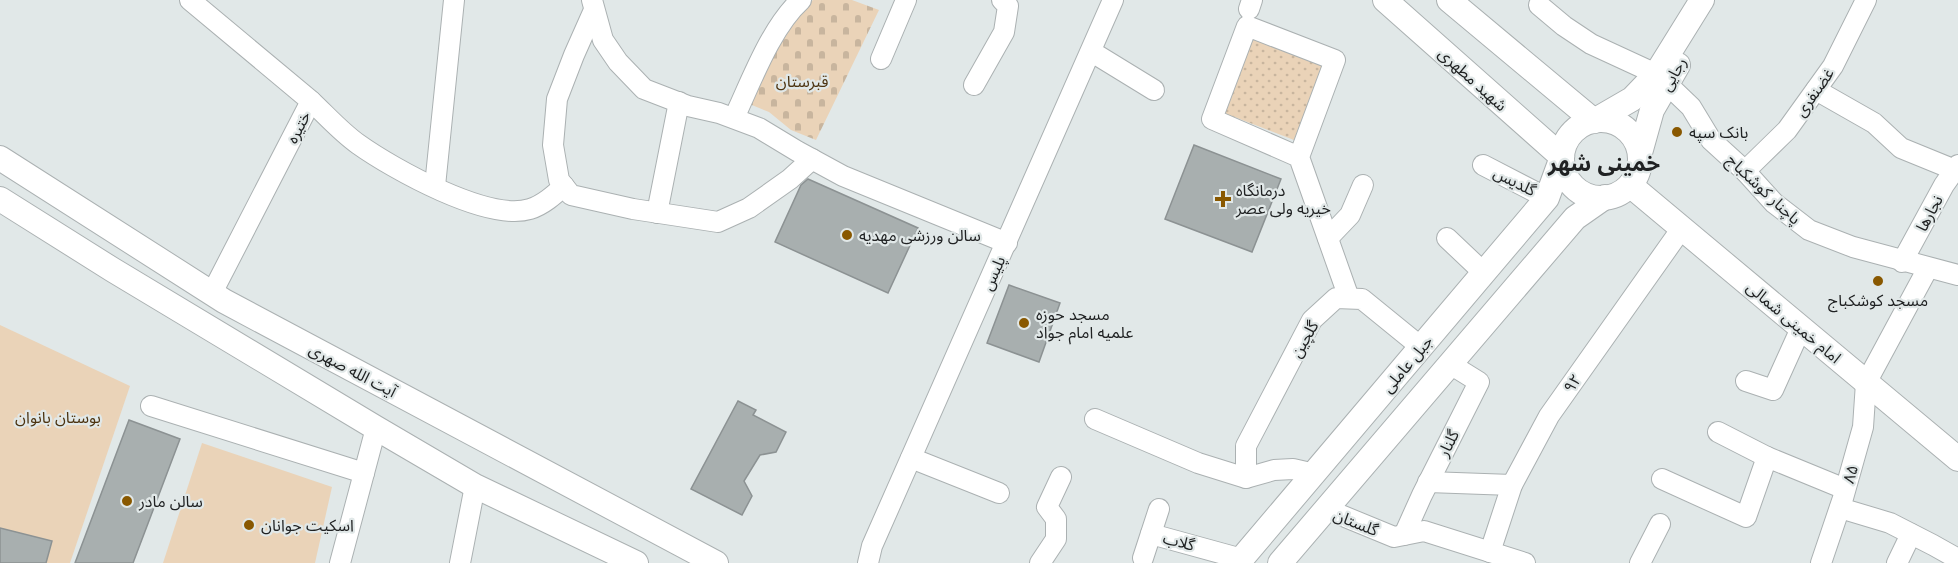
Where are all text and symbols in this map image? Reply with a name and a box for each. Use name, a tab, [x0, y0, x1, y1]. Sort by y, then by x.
street label: شهید مطهری	[1434, 44, 1511, 115]
street label: رجایی	[1656, 54, 1691, 95]
street label: غضنفری	[1791, 64, 1838, 120]
park label: قبرستان	[776, 72, 828, 91]
street label: ختیره	[282, 108, 315, 146]
place label: بانک سپه	[1689, 123, 1748, 143]
marker: بانک سپه	[1670, 125, 1684, 139]
district label: خمینی شهر	[1547, 150, 1660, 177]
street label: پاچنار کوشکباج	[1721, 150, 1805, 231]
street label: گلدیس	[1490, 163, 1539, 200]
place label: درمانگاه خیریه ولی عصر	[1235, 181, 1331, 218]
marker: درمانگاه خیریه ولی عصر	[1214, 190, 1232, 208]
street label: نجارها	[1912, 192, 1947, 235]
place label: سالن ورزشی مهدیه	[859, 226, 981, 245]
marker: سالن ورزشی مهدیه	[840, 228, 854, 242]
street label: پلیس	[977, 253, 1010, 294]
marker: مسجد کوشکباج	[1871, 274, 1885, 288]
street label: امام خمینی شمالی	[1741, 277, 1845, 370]
place label: مسجد کوشکباج	[1828, 291, 1928, 313]
place label: مسجد حوزه علمیه امام جواد	[1036, 305, 1133, 345]
marker: مسجد حوزه علمیه امام جواد	[1017, 316, 1031, 330]
street label: گلچین	[1286, 317, 1324, 362]
street label: جبل عاملی	[1378, 332, 1437, 397]
street label: آیت الله صهری	[306, 340, 401, 402]
street label: ۹۲	[1559, 370, 1585, 396]
park label: بوستان بانوان	[15, 408, 101, 427]
street label: گلنار	[1433, 426, 1463, 461]
street label: ۸۵	[1839, 463, 1862, 486]
place label: سالن مادر	[138, 492, 203, 511]
marker: سالن مادر	[120, 494, 134, 508]
street label: گلستان	[1331, 505, 1381, 540]
place label: اسکیت جوانان	[261, 516, 354, 535]
marker: اسکیت جوانان	[242, 518, 256, 532]
street label: گلاب	[1161, 528, 1197, 555]

